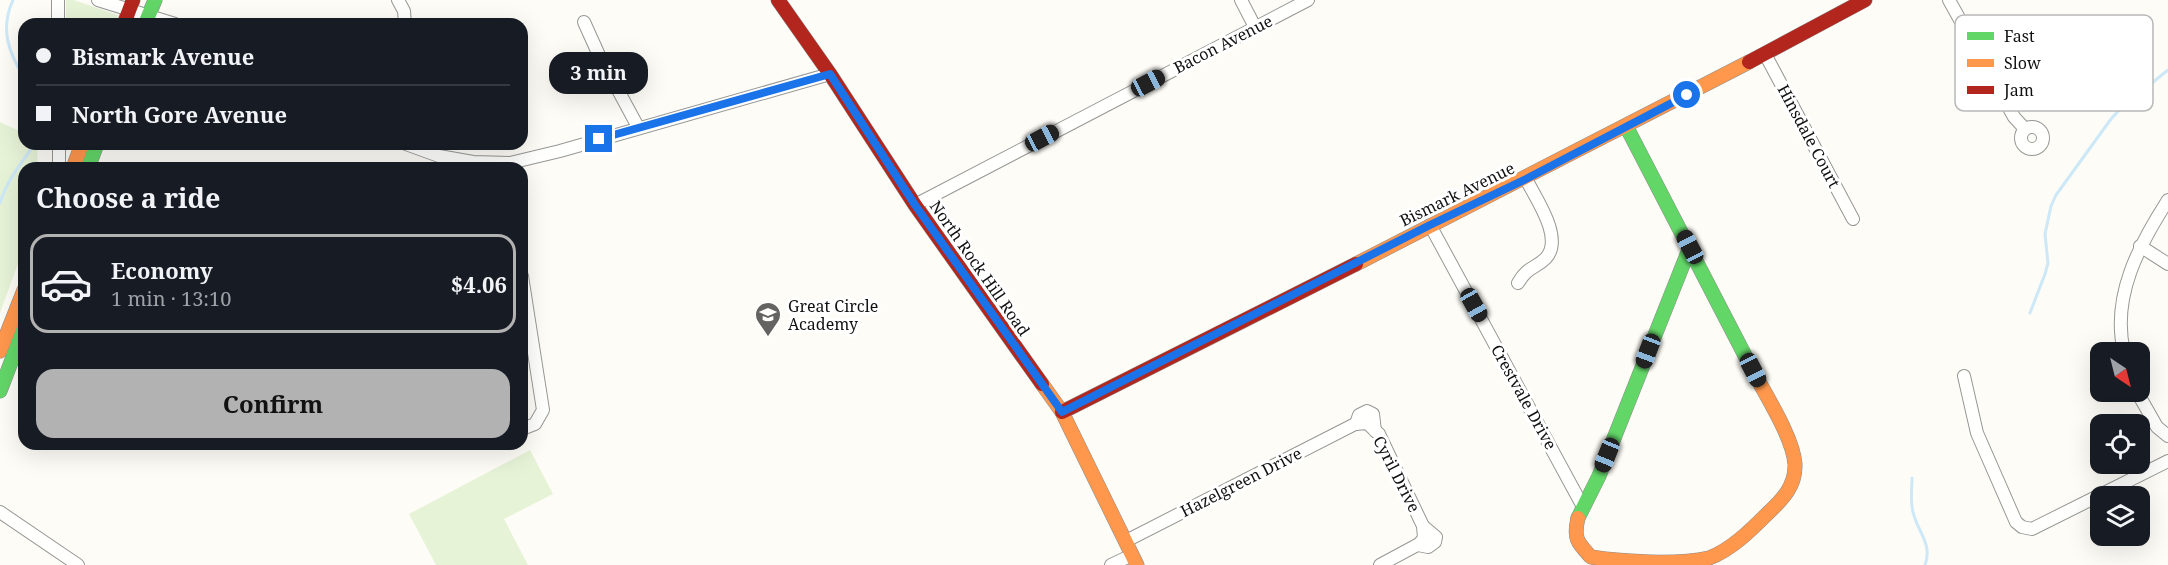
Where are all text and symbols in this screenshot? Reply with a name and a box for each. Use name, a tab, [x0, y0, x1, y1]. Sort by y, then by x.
street label: Bacon Avenue	[1170, 10, 1276, 78]
legend	[1955, 15, 2153, 111]
text: Fast	[2004, 25, 2035, 47]
text: Bismark Avenue	[72, 41, 254, 71]
callout: 3 min	[550, 52, 648, 94]
text: Slow	[2004, 52, 2041, 74]
text: 3 min	[570, 59, 627, 86]
car	[1128, 67, 1168, 99]
text: Jam	[2003, 79, 2034, 101]
street label: Hinsdale Court	[1772, 80, 1846, 192]
route start	[1673, 81, 1700, 108]
text: North Gore Avenue	[72, 99, 287, 129]
car	[1022, 122, 1062, 154]
route end	[585, 125, 612, 152]
street label: Bismark Avenue	[1396, 157, 1518, 231]
text: Choose a ride	[36, 179, 221, 216]
street label: North Rock Hill Road	[925, 196, 1035, 340]
car	[1674, 227, 1706, 267]
text: Economy	[111, 255, 213, 285]
icon: car	[39, 257, 93, 311]
text: $4.06	[451, 269, 507, 299]
text: 1 min · 13:10	[111, 285, 231, 312]
car	[1457, 285, 1491, 325]
place label: Great Circle Academy	[788, 295, 878, 335]
school or university icon: Great Circle Academy	[753, 300, 783, 338]
car	[1633, 331, 1663, 371]
street label: Crestvale Drive	[1486, 341, 1562, 453]
north arrow	[2090, 342, 2150, 402]
map controls	[2090, 342, 2150, 546]
car	[1737, 350, 1769, 390]
button: Confirm	[36, 369, 510, 438]
button: locate	[2090, 414, 2150, 474]
street label: Cyril Drive	[1368, 432, 1426, 516]
car	[1592, 435, 1622, 475]
street label: Hazelgreen Drive	[1177, 442, 1305, 522]
button: layers	[2090, 486, 2150, 546]

